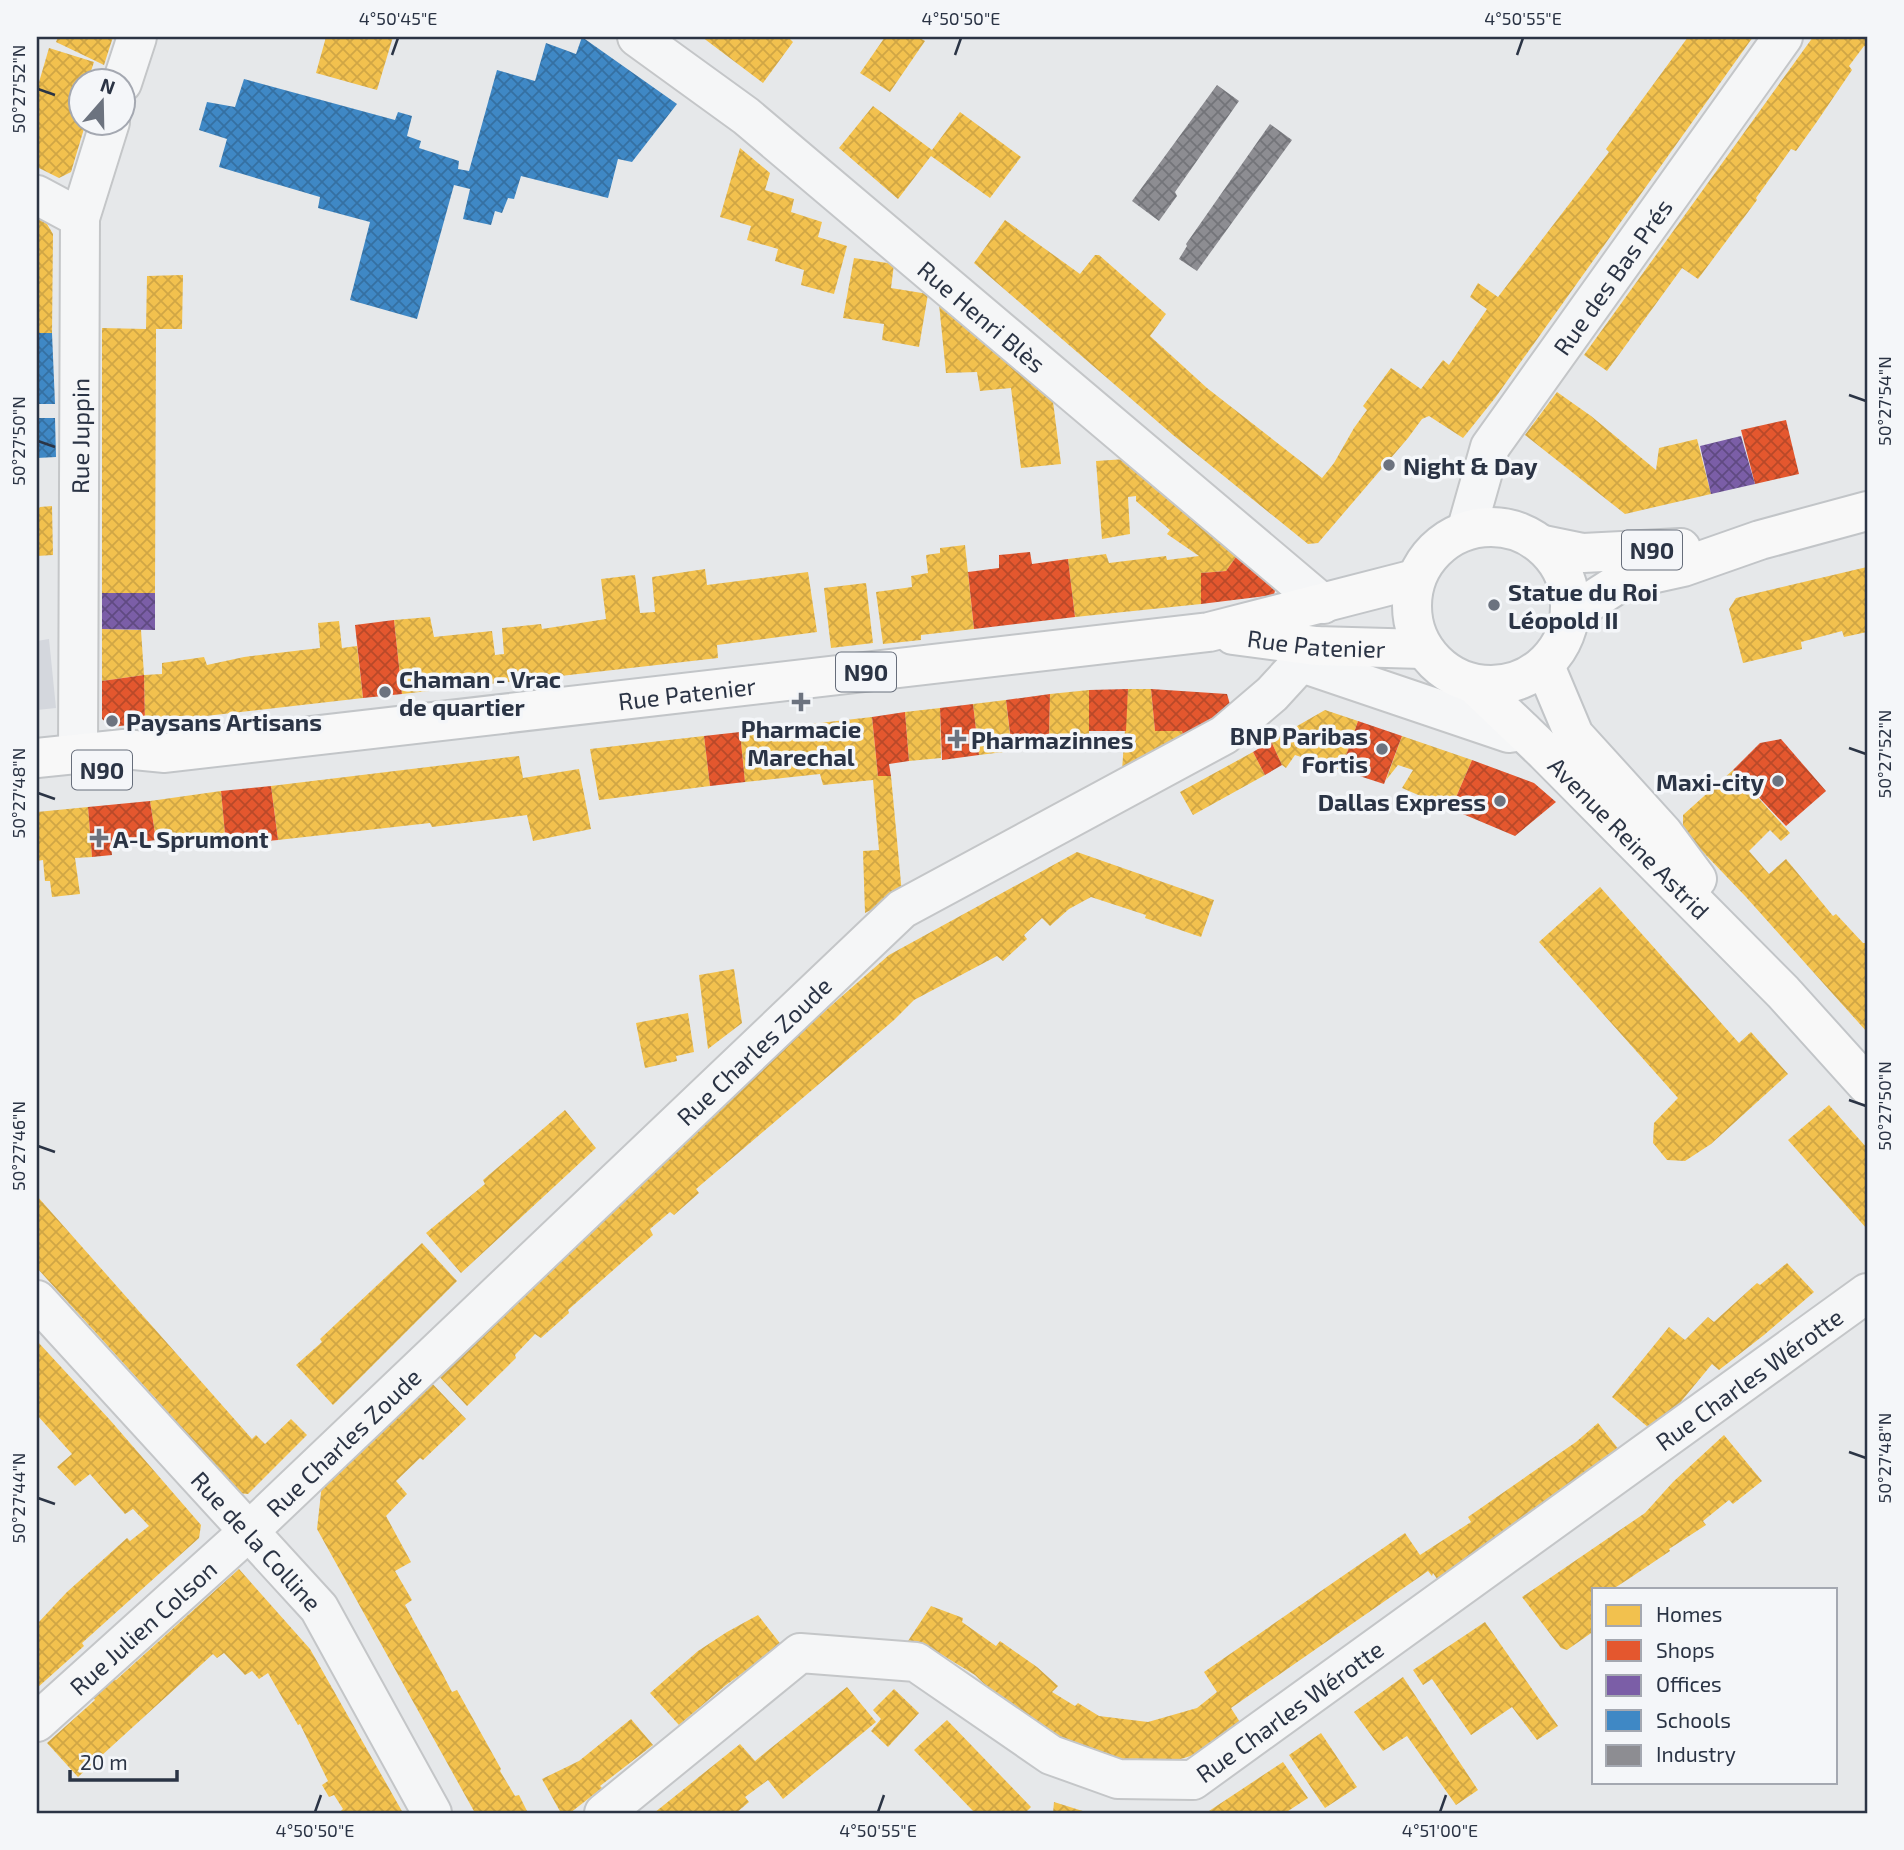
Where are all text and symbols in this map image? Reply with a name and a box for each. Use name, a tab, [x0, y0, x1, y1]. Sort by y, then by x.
text: 4°50'45"E	[359, 7, 437, 29]
text: 4°50'50"E	[922, 7, 1000, 29]
text: 4°50'55"E	[1484, 7, 1562, 29]
text: 50°27'52"N	[7, 45, 29, 133]
north arrow	[66, 66, 136, 136]
text: N	[98, 72, 118, 99]
street label: Rue des Bas Prés	[1546, 193, 1678, 360]
street label: Rue Henri Blès	[913, 254, 1052, 378]
text: 50°27'54"N	[1873, 356, 1895, 446]
street label: Rue Juppin	[64, 378, 94, 494]
text: 50°27'50"N	[7, 396, 29, 486]
place label: Night & Day	[1403, 451, 1538, 480]
marker: Night & Day	[1381, 457, 1397, 473]
road number: N90	[1622, 530, 1682, 570]
place label: Statue du Roi Léopold II	[1508, 577, 1658, 634]
marker: Statue du Roi Léopold II	[1486, 597, 1502, 613]
street label: Rue Patenier	[1246, 623, 1386, 662]
road number: N90	[836, 652, 896, 692]
place label: Chaman - Vrac de quartier	[399, 664, 561, 721]
street label: Rue Patenier	[616, 670, 758, 715]
marker: Chaman - Vrac de quartier	[377, 684, 393, 700]
marker: Pharmacie Marechal	[793, 694, 809, 710]
place label: Paysans Artisans	[126, 707, 322, 736]
text: 50°27'52"N	[1873, 710, 1895, 798]
marker: Paysans Artisans	[104, 713, 120, 729]
place label: Pharmacie Marechal	[741, 714, 861, 771]
place label: BNP Paribas Fortis	[1230, 721, 1368, 778]
place label: Pharmazinnes	[971, 725, 1133, 754]
marker: Pharmazinnes	[949, 731, 965, 747]
marker: BNP Paribas Fortis	[1374, 741, 1390, 757]
text: 50°27'48"N	[7, 748, 29, 838]
road number: N90	[72, 750, 132, 790]
street label: Avenue Reine Astrid	[1543, 750, 1716, 924]
place label: Maxi-city	[1656, 767, 1764, 796]
marker: Maxi-city	[1770, 773, 1786, 789]
place label: Dallas Express	[1318, 787, 1486, 816]
marker: Dallas Express	[1492, 793, 1508, 809]
place label: A-L Sprumont	[113, 824, 269, 853]
marker: A-L Sprumont	[91, 830, 107, 846]
street label: Rue Charles Zoude	[670, 970, 837, 1131]
text: 50°27'50"N	[1873, 1061, 1895, 1151]
text: 50°27'46"N	[7, 1101, 29, 1191]
street label: Rue Charles Wérotte	[1649, 1301, 1848, 1456]
street label: Rue Charles Zoude	[260, 1361, 426, 1522]
text: 50°27'48"N	[1873, 1413, 1895, 1503]
text: 50°27'44"N	[7, 1453, 29, 1543]
street label: Rue de la Colline	[186, 1465, 328, 1616]
street label: Rue Julien Colson	[63, 1553, 222, 1701]
legend	[1592, 1588, 1838, 1784]
text: Homes	[1656, 1601, 1722, 1626]
street label: Rue Charles Wérotte	[1190, 1633, 1388, 1788]
text: Shops	[1656, 1637, 1715, 1662]
text: Offices	[1656, 1671, 1722, 1696]
text: Schools	[1656, 1707, 1731, 1732]
scale bar	[70, 1738, 177, 1782]
text: Industry	[1656, 1741, 1736, 1766]
text: 20 m	[80, 1749, 128, 1774]
text: 4°50'50"E	[276, 1819, 354, 1841]
text: 4°50'55"E	[839, 1819, 917, 1841]
text: 4°51'00"E	[1402, 1819, 1478, 1841]

